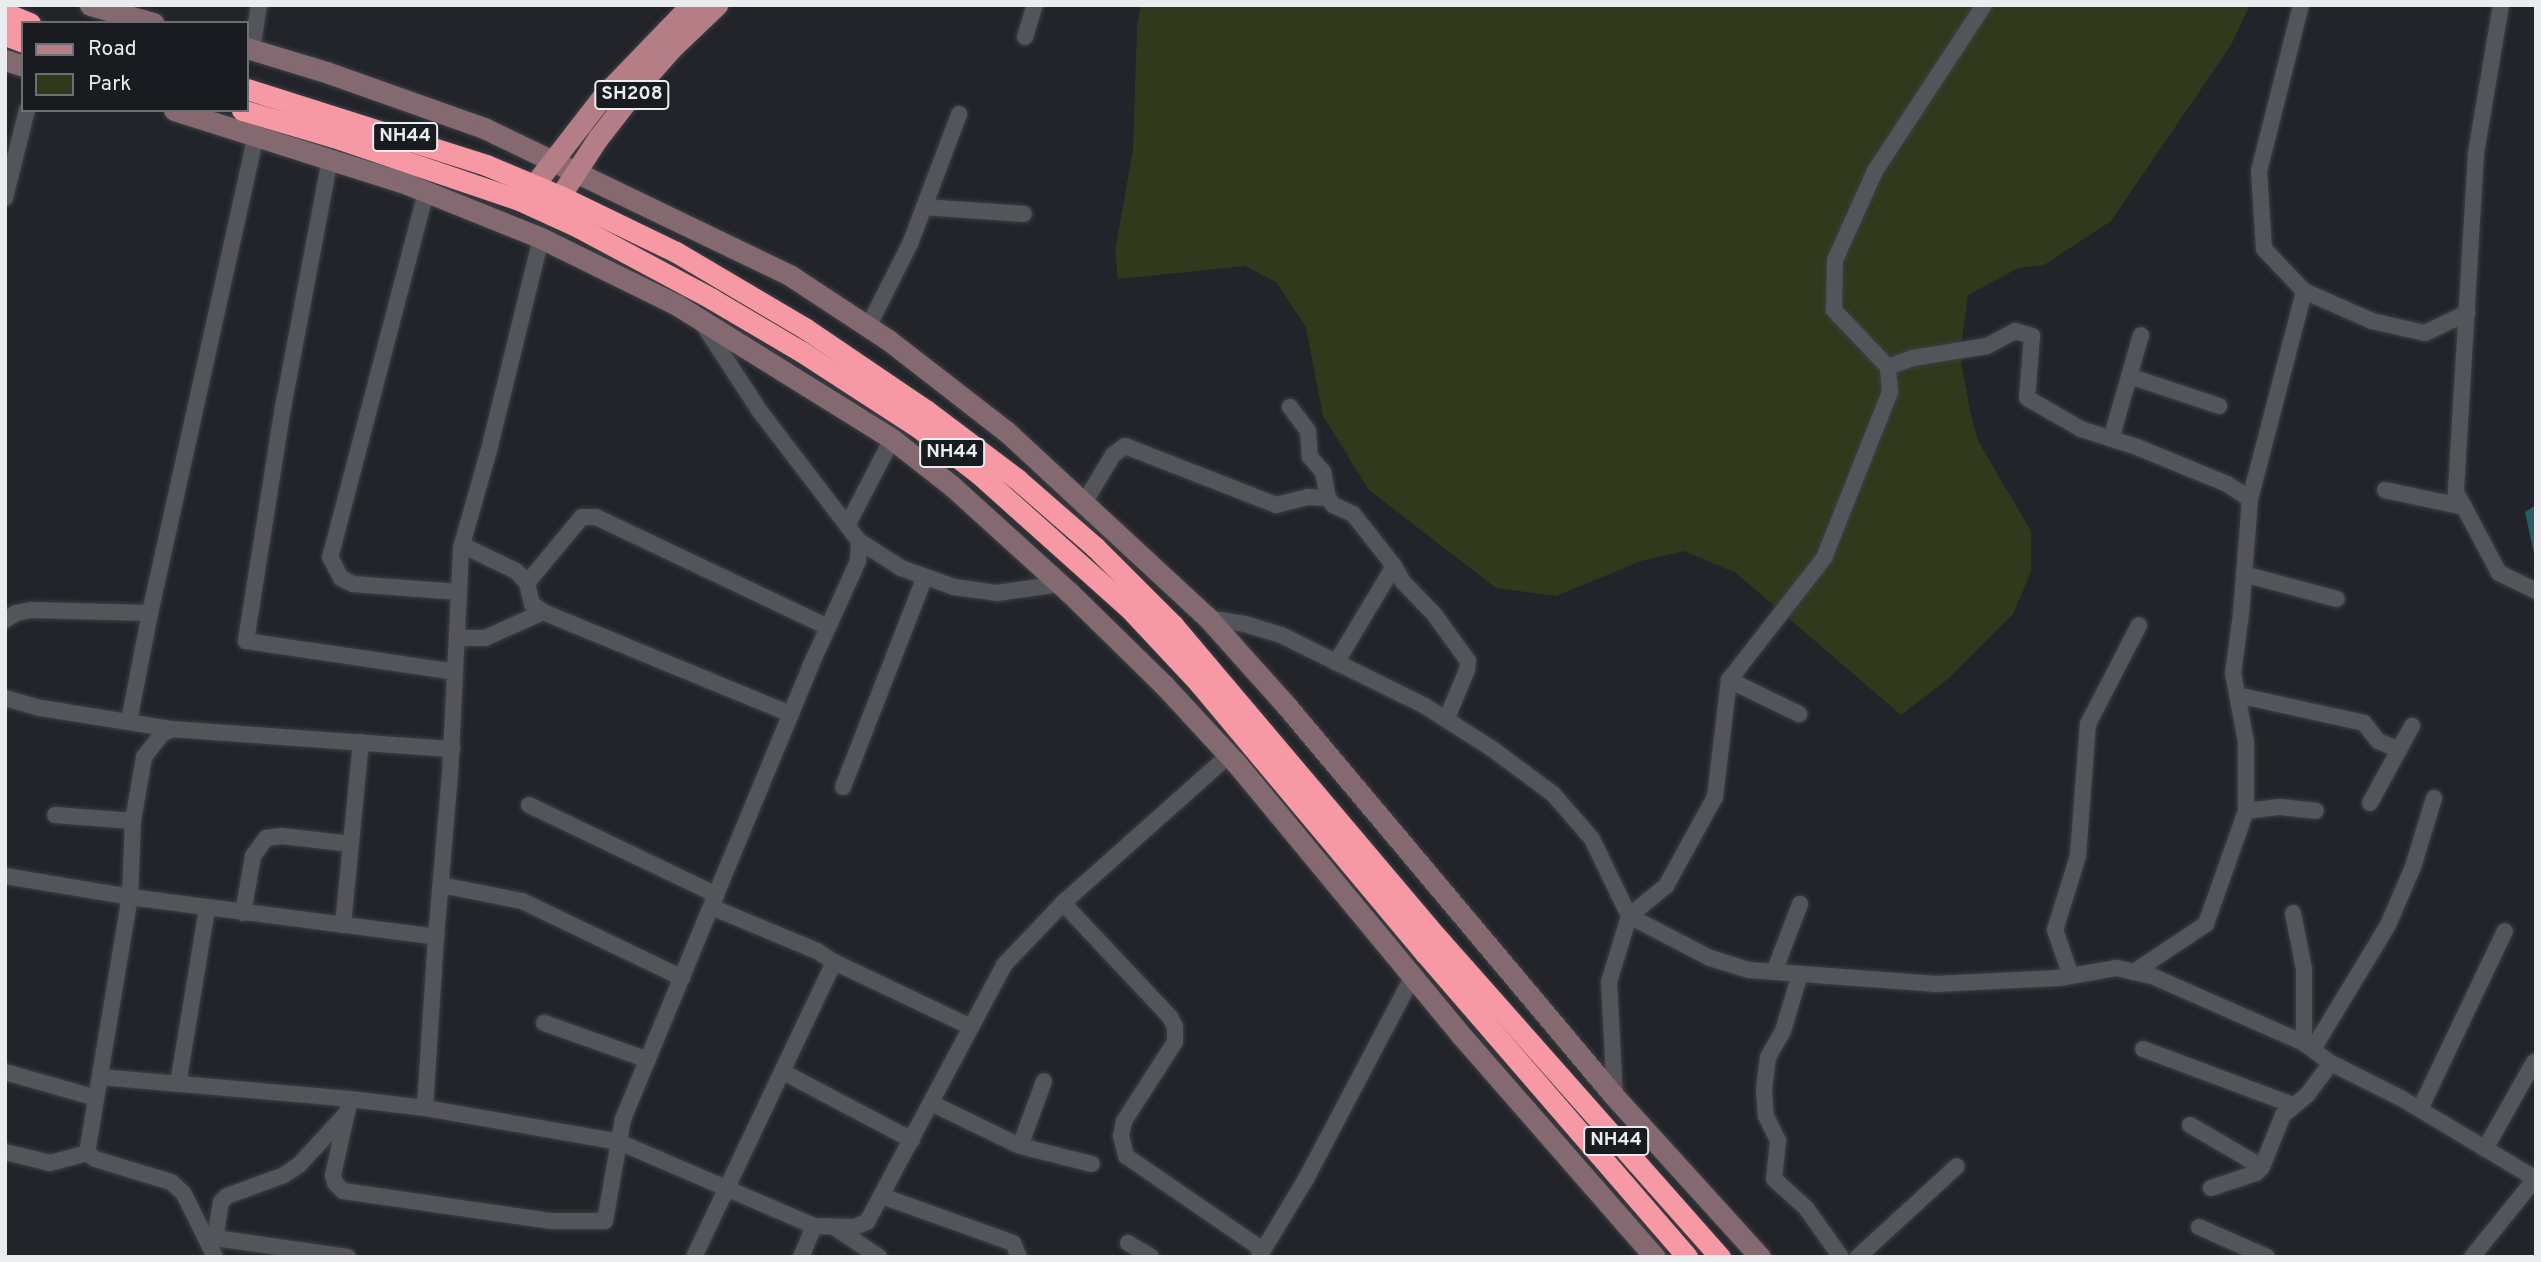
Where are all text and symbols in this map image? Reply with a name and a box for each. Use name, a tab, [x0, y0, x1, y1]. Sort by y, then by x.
legend	[21, 21, 248, 112]
text: Road	[88, 36, 137, 63]
text: Park	[88, 71, 131, 98]
road number: SH208	[594, 80, 670, 110]
road number: NH44	[372, 122, 438, 153]
road number: NH44	[919, 437, 985, 468]
road number: NH44	[1583, 1126, 1649, 1156]

